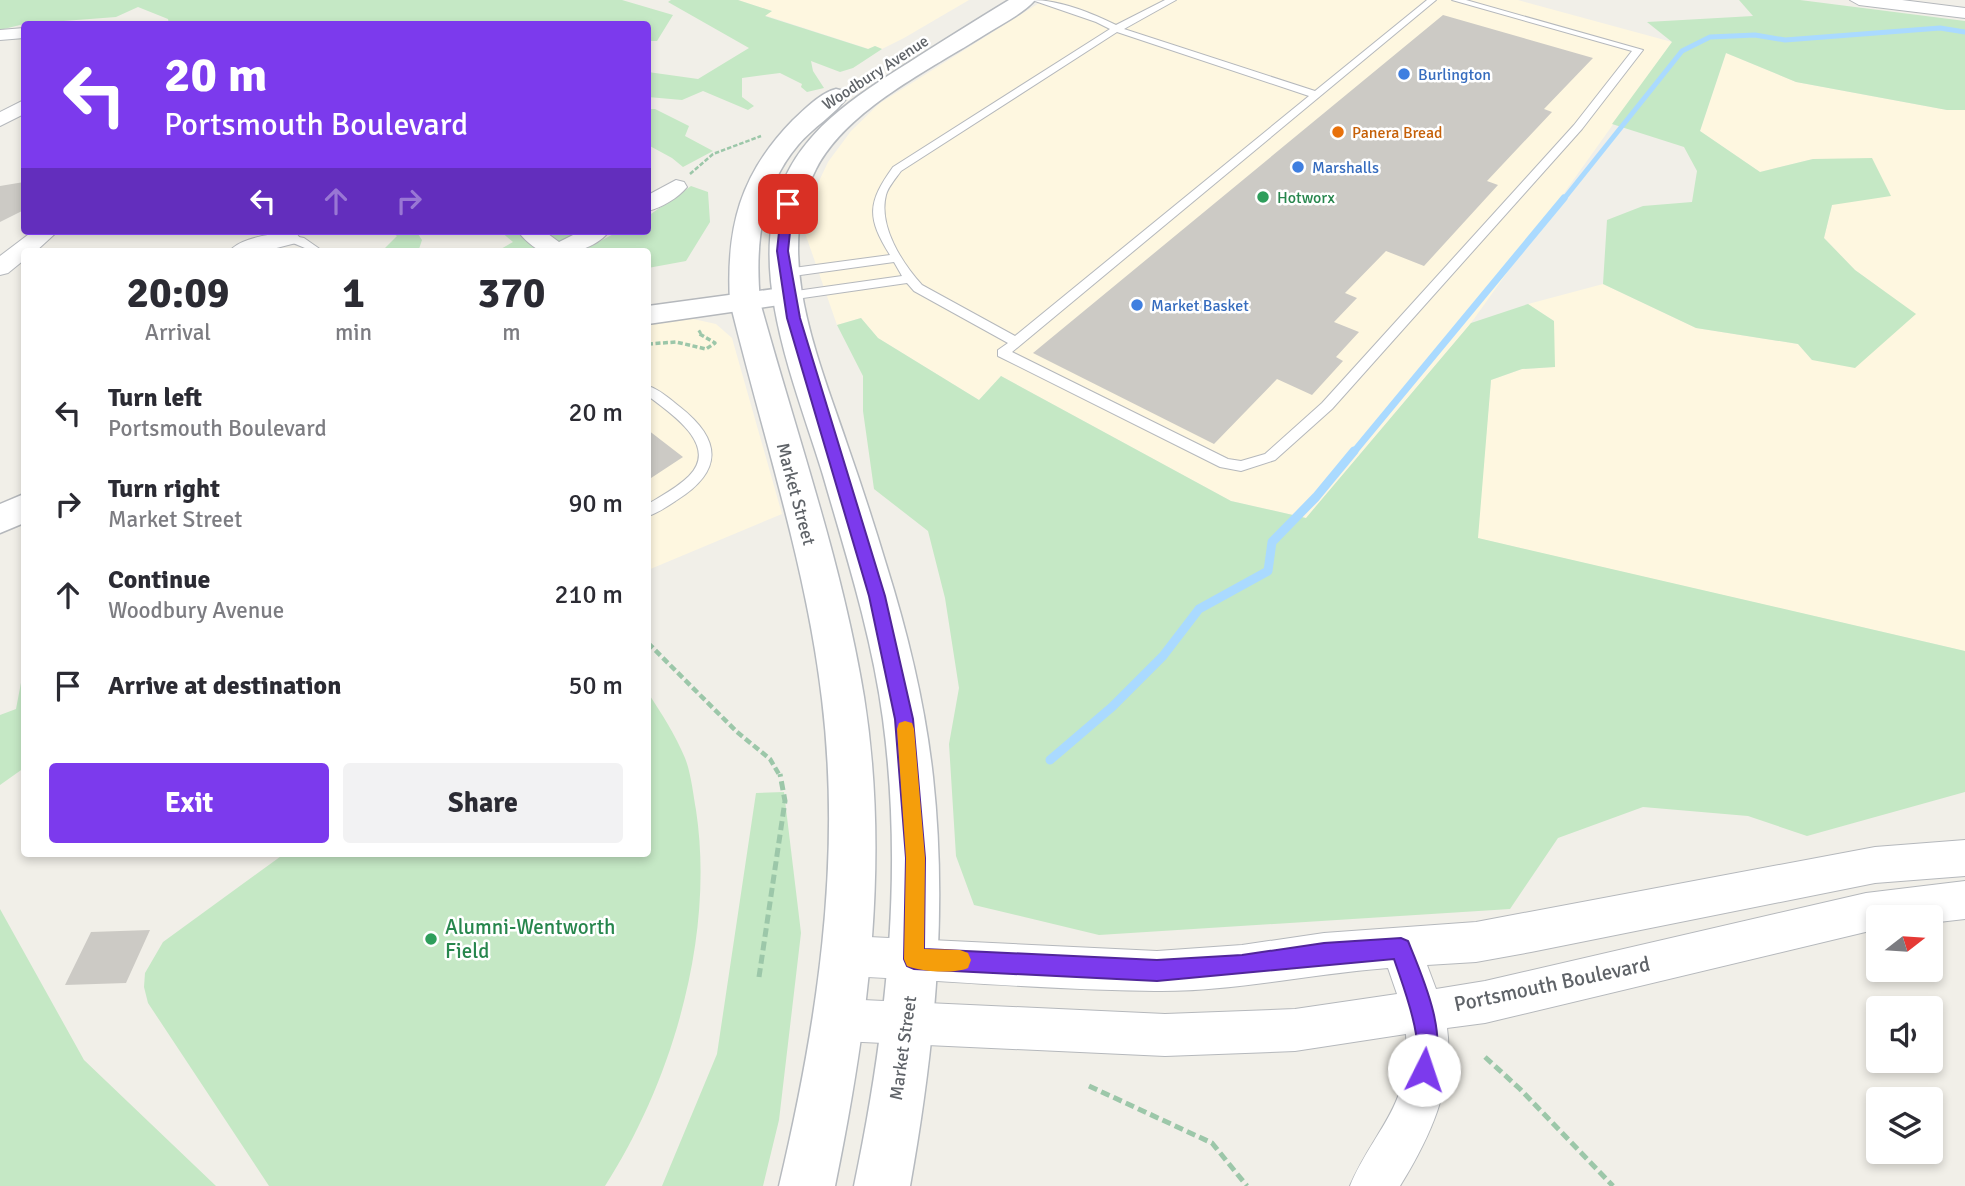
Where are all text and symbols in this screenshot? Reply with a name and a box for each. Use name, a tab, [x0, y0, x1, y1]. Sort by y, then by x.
street label: Woodbury Avenue	[819, 31, 932, 115]
text: 20 m	[164, 45, 267, 105]
icon: left	[49, 49, 140, 140]
place label: Burlington	[1418, 65, 1491, 85]
marker: Burlington	[1396, 66, 1412, 82]
text: Portsmouth Boulevard	[164, 105, 468, 144]
place label: Panera Bread	[1352, 123, 1443, 143]
marker: Panera Bread	[1330, 124, 1346, 140]
place label: Marshalls	[1312, 158, 1379, 178]
marker: Marshalls	[1290, 159, 1306, 175]
pin	[758, 174, 818, 234]
icon: left	[244, 182, 282, 220]
icon: ahead	[317, 182, 355, 220]
icon: right	[390, 182, 428, 220]
icon: arrive	[769, 185, 807, 223]
place label: Hotworx	[1277, 188, 1335, 208]
marker: Hotworx	[1255, 189, 1271, 205]
text: 20:09	[126, 268, 230, 319]
text: 1	[342, 268, 365, 319]
text: 370	[477, 268, 546, 319]
place label: Market Basket	[1151, 296, 1249, 316]
marker: Market Basket	[1129, 297, 1145, 313]
text: Arrival	[145, 318, 211, 347]
text: min	[335, 318, 372, 347]
text: m	[502, 318, 521, 347]
text: Turn left	[108, 382, 202, 414]
icon: left	[49, 394, 87, 432]
text: 20 m	[568, 397, 623, 429]
text: Portsmouth Boulevard	[108, 414, 327, 443]
street label: Market Street	[772, 440, 820, 548]
text: Turn right	[108, 473, 220, 505]
icon: right	[49, 485, 87, 523]
text: 90 m	[568, 488, 623, 520]
text: Market Street	[108, 505, 242, 534]
text: Continue	[108, 564, 210, 596]
icon: ahead	[49, 576, 87, 614]
text: 210 m	[554, 579, 623, 611]
text: Woodbury Avenue	[108, 596, 284, 625]
icon: arrive	[49, 667, 87, 705]
text: Arrive at destination	[108, 670, 341, 702]
text: 50 m	[568, 670, 623, 702]
button: Exit	[49, 763, 329, 843]
button: Share	[343, 763, 623, 843]
north arrow	[1866, 905, 1942, 982]
map controls	[1866, 905, 1943, 1164]
place label: Alumni-Wentworth Field	[445, 914, 616, 964]
marker: Alumni-Wentworth Field	[423, 931, 439, 947]
street label: Portsmouth Boulevard	[1452, 951, 1652, 1017]
street label: Market Street	[885, 994, 921, 1102]
button: sound	[1866, 996, 1943, 1073]
position arrow	[1387, 1033, 1461, 1107]
button: layers	[1866, 1087, 1943, 1164]

